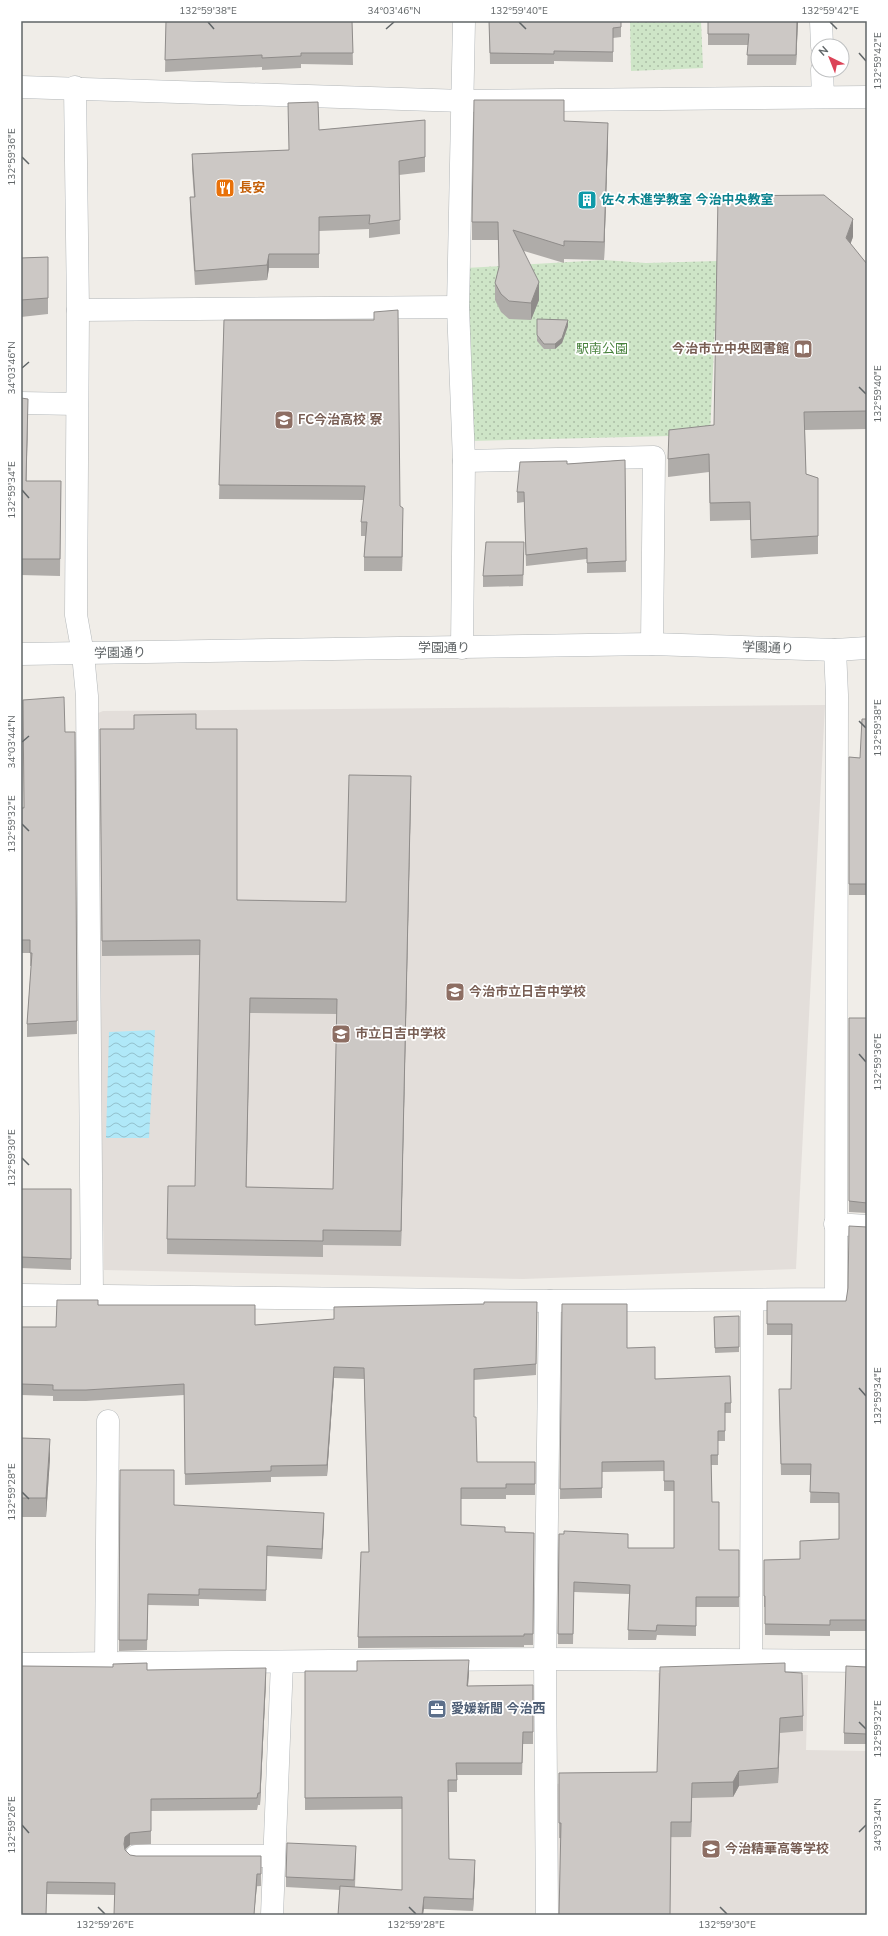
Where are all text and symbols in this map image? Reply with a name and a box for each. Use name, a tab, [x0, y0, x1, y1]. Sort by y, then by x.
text: 132°59'38"E	[179, 4, 237, 18]
text: 34°03'46"N	[367, 4, 421, 18]
text: 132°59'40"E	[490, 4, 548, 18]
text: 132°59'42"E	[801, 4, 859, 18]
text: 132°59'42"E	[871, 32, 885, 90]
north arrow	[810, 38, 850, 78]
text: N	[815, 43, 832, 59]
text: 132°59'36"E	[5, 128, 19, 186]
restaurant icon: 長安	[214, 177, 236, 199]
place label: 長安	[239, 179, 265, 197]
building icon: 佐々木進学教室 今治中央教室	[576, 189, 598, 211]
place label: 佐々木進学教室 今治中央教室	[601, 191, 774, 209]
library icon: 今治市立中央図書館	[792, 338, 814, 360]
park label: 駅南公園	[576, 340, 628, 358]
place label: 今治市立中央図書館	[672, 340, 789, 358]
text: 34°03'46"N	[5, 341, 19, 395]
text: 132°59'40"E	[871, 365, 885, 423]
school or university icon: FC今治高校 寮	[273, 409, 295, 431]
place label: FC今治高校 寮	[298, 411, 382, 429]
text: 132°59'34"E	[5, 461, 19, 519]
street label: 学園通り	[742, 638, 794, 658]
street label: 学園通り	[418, 639, 470, 657]
street label: 学園通り	[94, 644, 146, 662]
text: 132°59'38"E	[871, 699, 885, 757]
text: 34°03'44"N	[5, 715, 19, 769]
text: 132°59'32"E	[5, 795, 19, 853]
school or university icon: 今治市立日吉中学校	[444, 981, 466, 1003]
place label: 今治市立日吉中学校	[469, 983, 586, 1001]
school or university icon: 市立日吉中学校	[330, 1023, 352, 1045]
place label: 市立日吉中学校	[355, 1025, 446, 1043]
text: 132°59'36"E	[871, 1033, 885, 1091]
text: 132°59'30"E	[5, 1129, 19, 1187]
text: 132°59'34"E	[871, 1367, 885, 1425]
text: 132°59'28"E	[5, 1463, 19, 1521]
office icon: 愛媛新聞 今治西	[426, 1698, 448, 1720]
place label: 愛媛新聞 今治西	[451, 1700, 546, 1718]
text: 132°59'32"E	[871, 1700, 885, 1758]
text: 132°59'26"E	[5, 1796, 19, 1854]
text: 34°03'34"N	[871, 1798, 885, 1852]
school or university icon: 今治精華高等学校	[700, 1838, 722, 1860]
place label: 今治精華高等学校	[725, 1840, 829, 1858]
text: 132°59'26"E	[76, 1918, 134, 1932]
text: 132°59'28"E	[387, 1918, 445, 1932]
text: 132°59'30"E	[698, 1918, 756, 1932]

